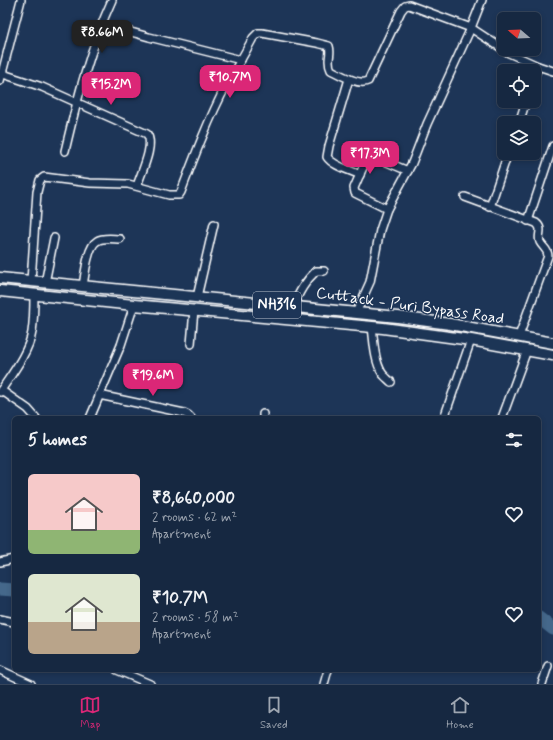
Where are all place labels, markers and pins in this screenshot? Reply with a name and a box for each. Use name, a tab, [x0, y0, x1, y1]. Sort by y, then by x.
pin: ₹8.66M	[69, 20, 135, 54]
pin: ₹10.7M	[197, 65, 263, 99]
pin: ₹15.2M	[78, 72, 144, 106]
pin: ₹17.3M	[337, 141, 403, 175]
pin: ₹19.6M	[120, 363, 186, 397]

